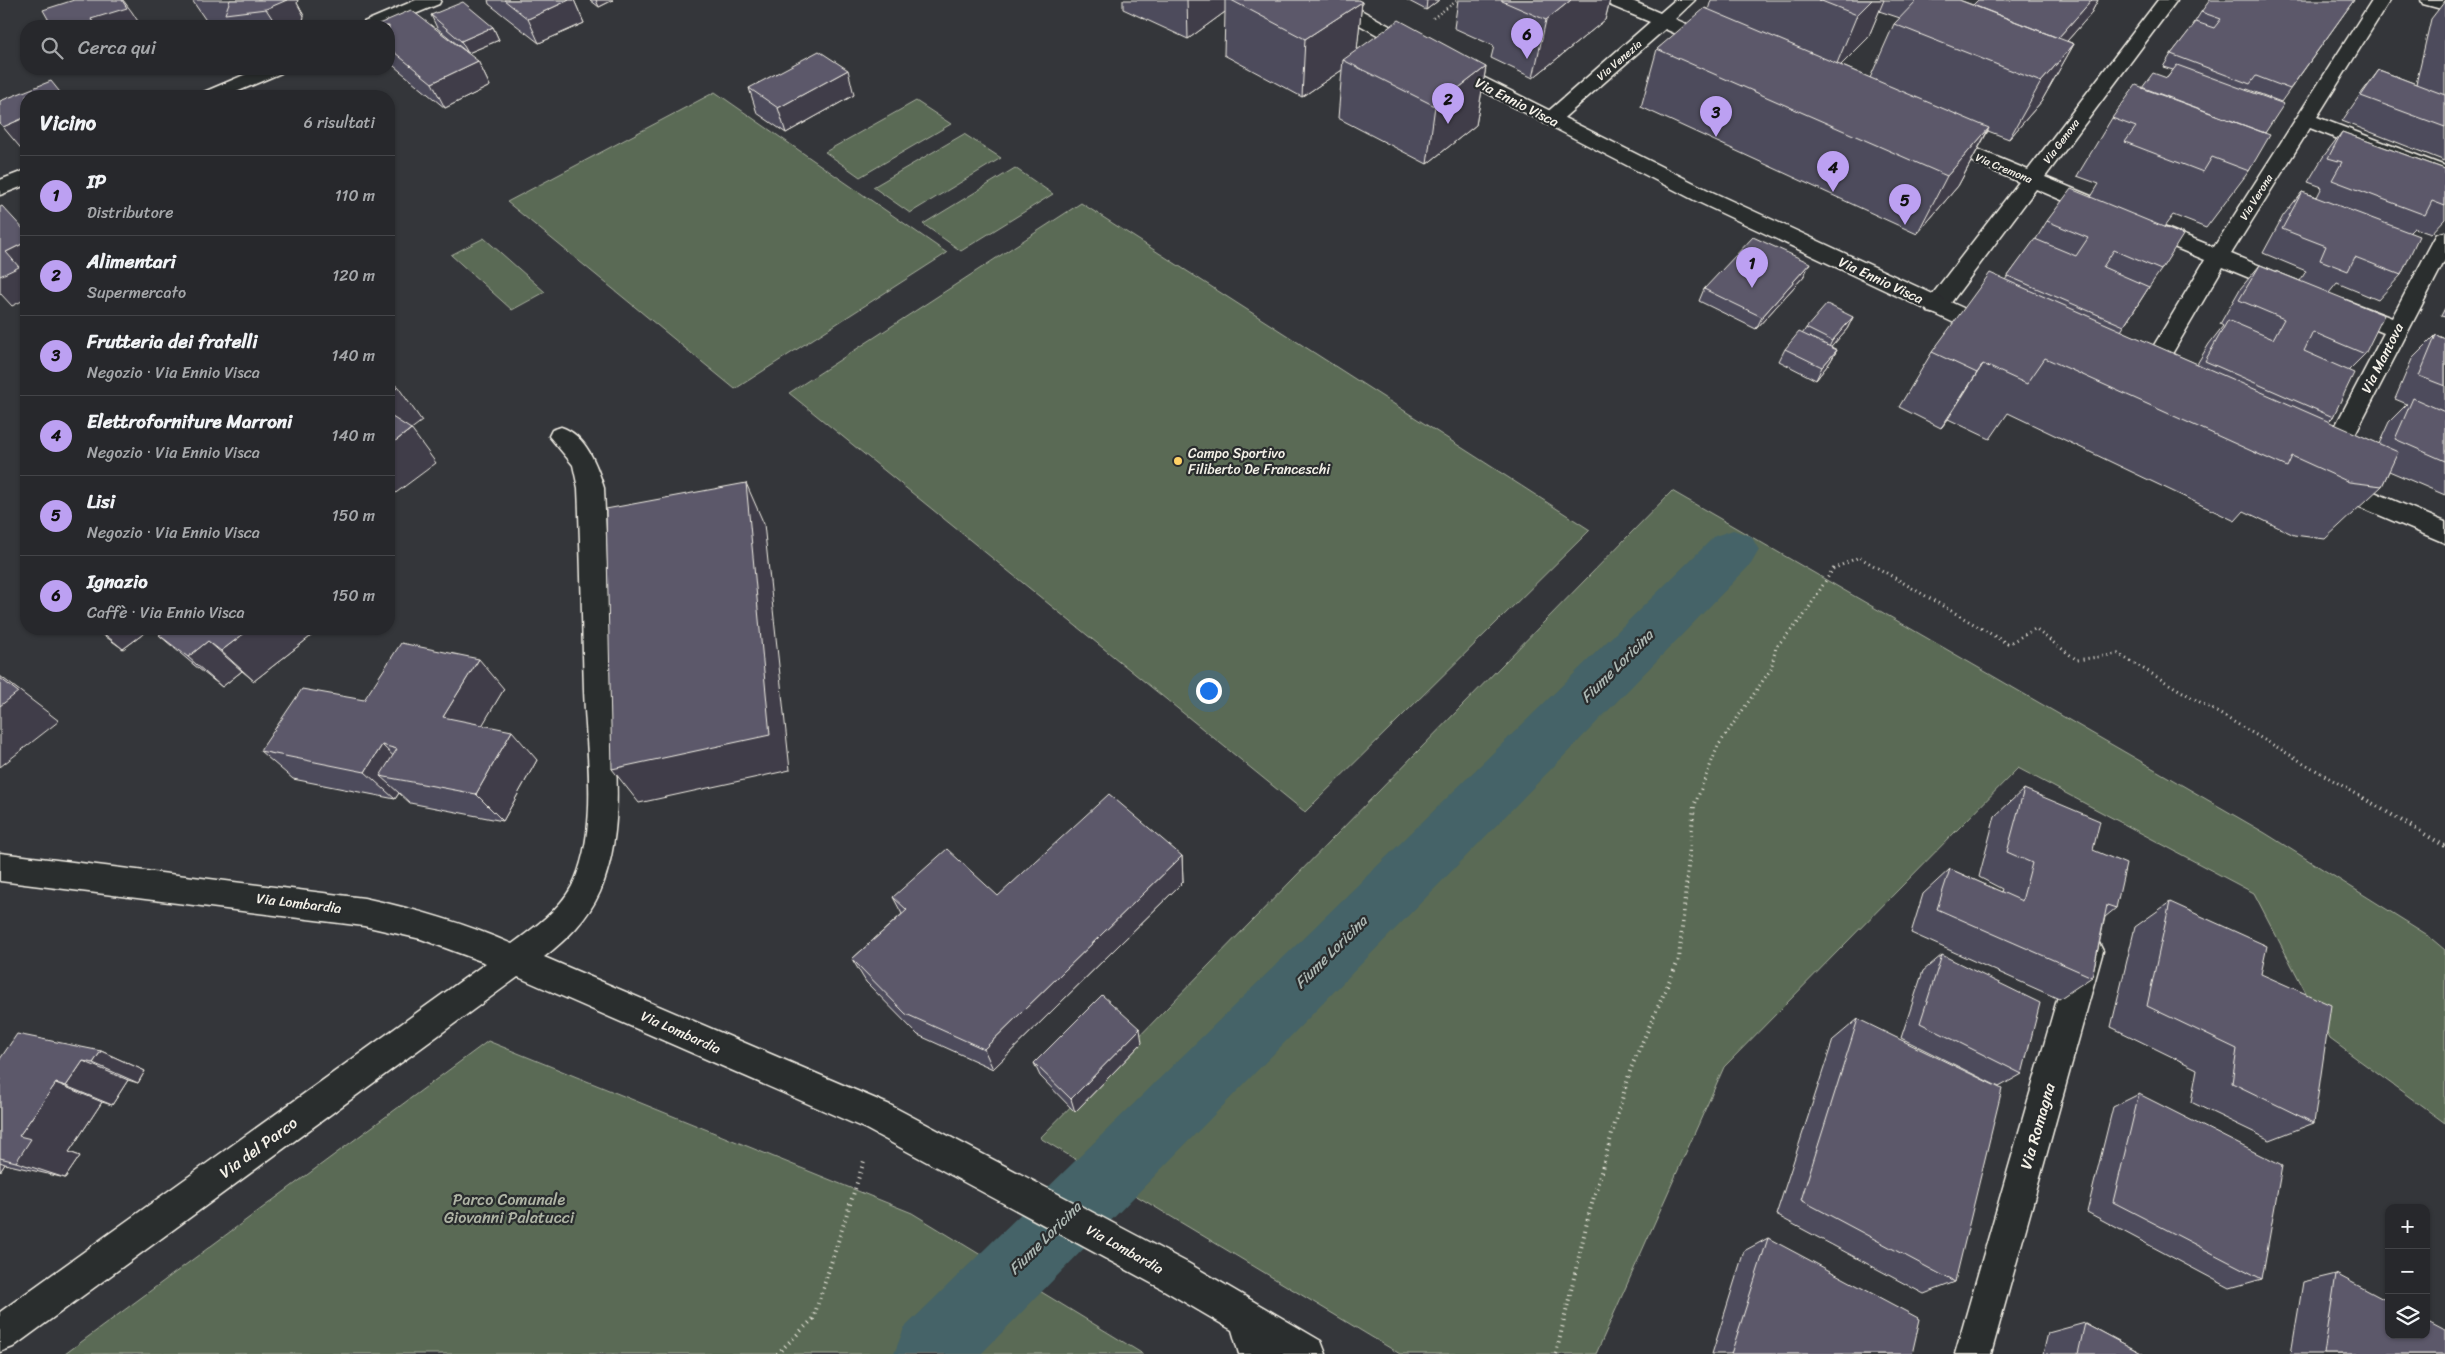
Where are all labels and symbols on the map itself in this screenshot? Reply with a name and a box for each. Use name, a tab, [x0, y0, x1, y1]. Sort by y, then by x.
pin: 6	[1511, 18, 1543, 59]
street label: Via Venezia	[1592, 35, 1647, 86]
street label: Via Ennio Visca	[1470, 71, 1563, 134]
pin: 2	[1432, 83, 1464, 124]
pin: 3	[1700, 96, 1732, 137]
street label: Via Genova	[2038, 114, 2085, 168]
street label: Via Cremona	[1972, 148, 2036, 189]
pin: 4	[1817, 151, 1849, 192]
street label: Via Verona	[2235, 170, 2278, 224]
pin: 5	[1889, 184, 1921, 225]
pin: 1	[1736, 247, 1768, 288]
street label: Via Ennio Visca	[1834, 250, 1927, 311]
street label: Via Mantova	[2354, 318, 2411, 398]
place label: Campo Sportivo Filiberto De Franceschi	[1188, 441, 1331, 482]
marker: Campo Sportivo Filiberto De Franceschi	[1172, 455, 1184, 467]
water label: Fiume Loricina	[1574, 622, 1661, 709]
your location	[1196, 678, 1222, 704]
street label: Via Lombardia	[255, 886, 343, 921]
water label: Fiume Loricina	[1288, 908, 1375, 995]
street label: Via Lombardia	[637, 1004, 725, 1061]
street label: Via Romagna	[2011, 1079, 2064, 1173]
street label: Via del Parco	[213, 1109, 304, 1186]
park label: Parco Comunale Giovanni Palatucci	[444, 1185, 575, 1232]
water label: Fiume Loricina	[1002, 1194, 1089, 1281]
street label: Via Lombardia	[1081, 1218, 1168, 1281]

